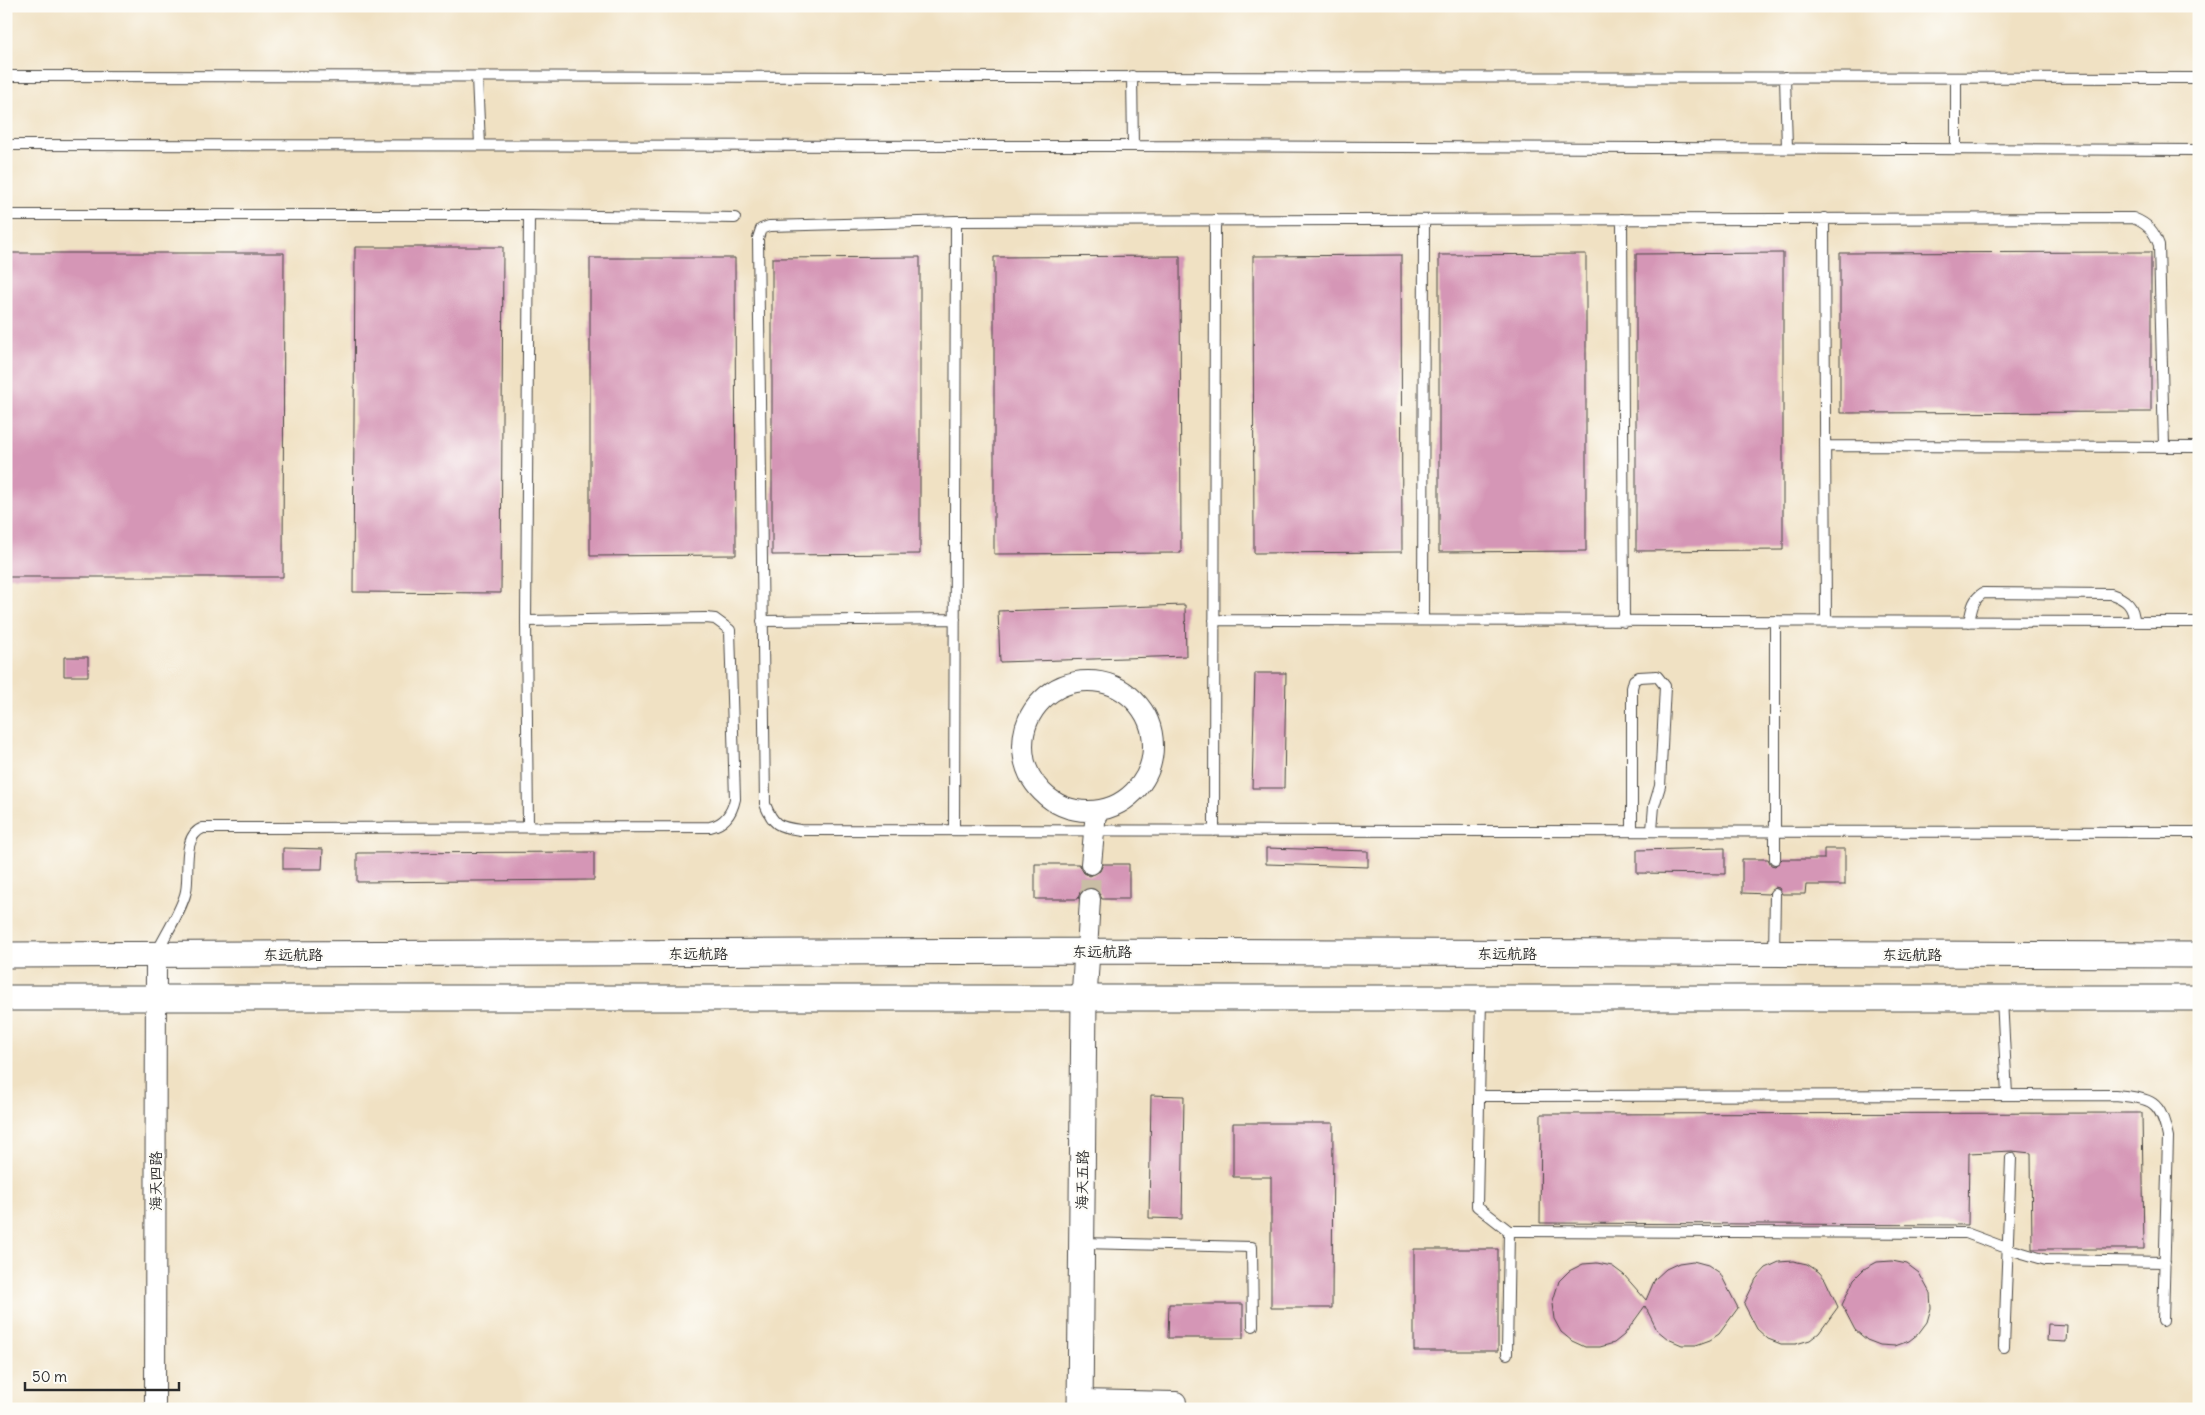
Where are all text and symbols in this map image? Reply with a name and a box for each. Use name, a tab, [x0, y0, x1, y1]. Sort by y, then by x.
street label: 东远航路	[1072, 942, 1132, 961]
street label: 东远航路	[668, 944, 728, 963]
street label: 东远航路	[1477, 944, 1537, 963]
street label: 东远航路	[263, 945, 323, 964]
street label: 东远航路	[1882, 945, 1942, 964]
street label: 海天五路	[1072, 1150, 1092, 1210]
street label: 海天四路	[146, 1151, 165, 1211]
scale bar	[25, 1360, 179, 1392]
text: 50 m	[32, 1367, 67, 1386]

